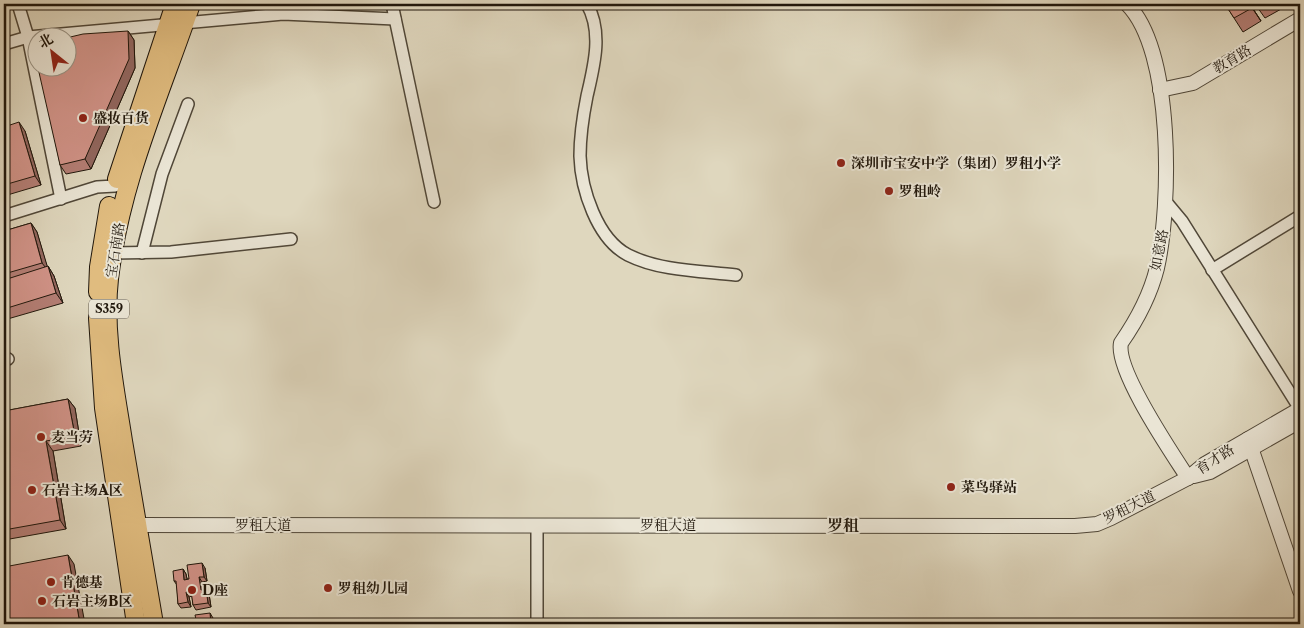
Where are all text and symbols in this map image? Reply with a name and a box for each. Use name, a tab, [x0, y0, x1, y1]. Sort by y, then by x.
north arrow	[28, 28, 78, 78]
text: 北	[35, 29, 56, 52]
street label: 教育路	[1209, 40, 1255, 78]
place label: 盛妆百货	[93, 109, 149, 127]
marker: 盛妆百货	[77, 112, 89, 124]
place label: 深圳市宝安中学（集团）罗租小学	[851, 154, 1061, 172]
marker: 深圳市宝安中学（集团）罗租小学	[835, 157, 847, 169]
place label: 罗租岭	[899, 182, 941, 200]
marker: 罗租岭	[883, 185, 895, 197]
street label: 宝石南路	[102, 221, 128, 279]
street label: 如意路	[1146, 228, 1172, 272]
road number: S359	[89, 300, 129, 318]
place label: 麦当劳	[51, 428, 93, 446]
marker: 麦当劳	[35, 431, 47, 443]
street label: 育才路	[1192, 440, 1238, 478]
place label: 菜鸟驿站	[961, 478, 1017, 496]
place label: 石岩主场A区	[42, 481, 123, 499]
marker: 菜鸟驿站	[945, 481, 957, 493]
marker: 石岩主场A区	[26, 484, 38, 496]
street label: 罗租大道	[1100, 487, 1158, 527]
district label: 罗租	[827, 515, 859, 535]
street label: 罗租大道	[235, 516, 291, 534]
street label: 罗租大道	[640, 516, 696, 534]
place label: 肯德基	[61, 573, 103, 591]
marker: 肯德基	[45, 576, 57, 588]
place label: 罗租幼儿园	[338, 579, 408, 597]
place label: D座	[202, 581, 228, 599]
marker: 罗租幼儿园	[322, 582, 334, 594]
marker: D座	[186, 584, 198, 596]
place label: 石岩主场B区	[52, 592, 132, 610]
marker: 石岩主场B区	[36, 595, 48, 607]

